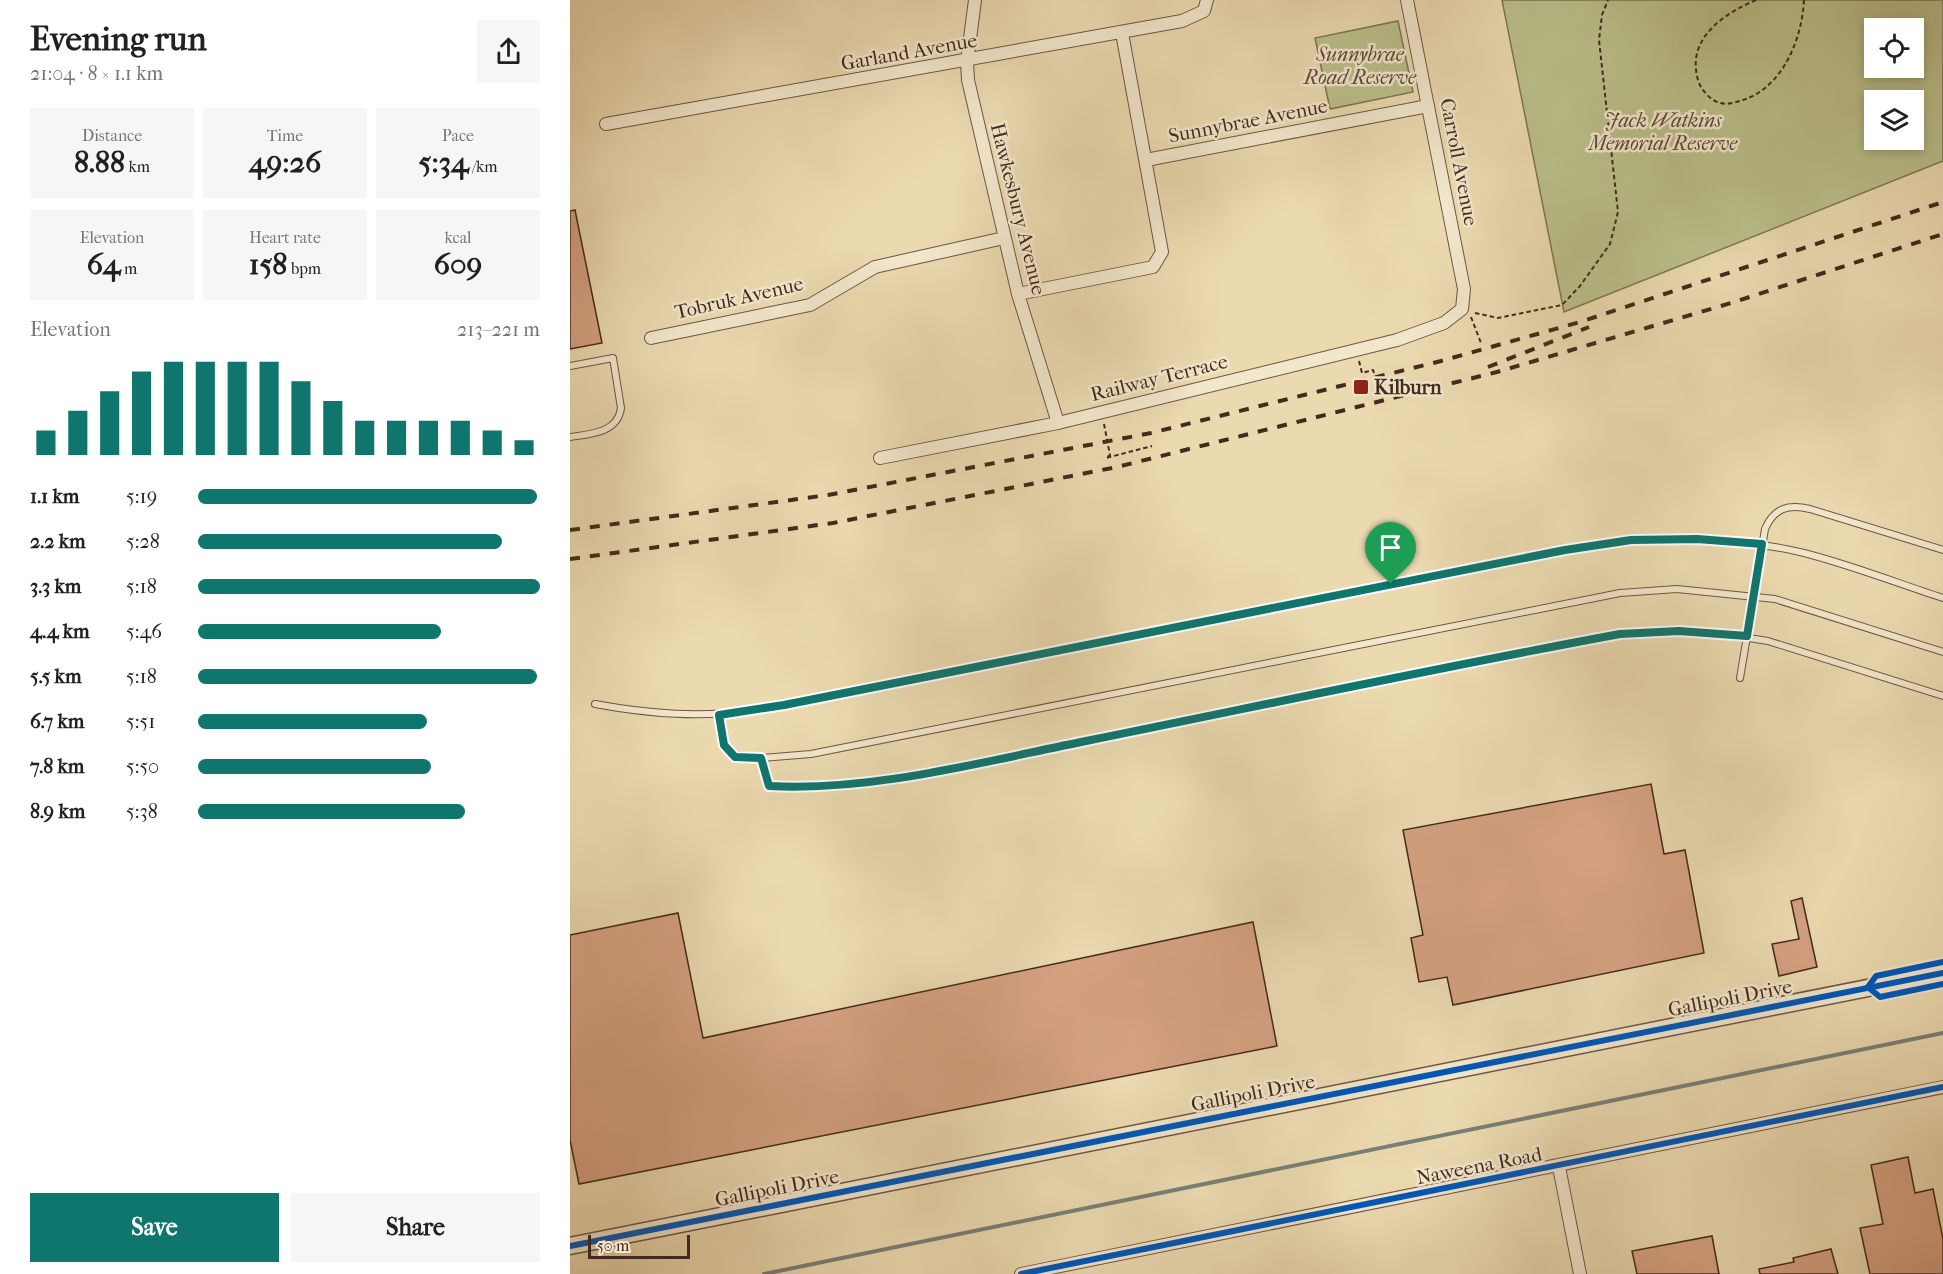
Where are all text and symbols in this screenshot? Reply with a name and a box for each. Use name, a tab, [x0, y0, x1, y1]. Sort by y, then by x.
map controls	[1864, 18, 1924, 150]
button: locate	[1864, 18, 1924, 78]
text: Evening run	[30, 20, 207, 59]
button: share	[477, 20, 540, 83]
street label: Garland Avenue	[839, 29, 979, 75]
park label: Sunnybrae Road Reserve	[1302, 43, 1417, 89]
text: 21:04 · 8 × 1.1 km	[30, 62, 163, 85]
button: layers	[1864, 90, 1924, 150]
street label: Sunnybrae Avenue	[1166, 94, 1330, 148]
street label: Carroll Avenue	[1435, 96, 1483, 228]
park label: Jack Watkins Memorial Reserve	[1587, 109, 1738, 155]
street label: Hawkesbury Avenue	[986, 121, 1050, 297]
text: Distance	[82, 126, 142, 145]
text: Time	[267, 126, 303, 145]
text: Pace	[442, 126, 474, 145]
text: 8.88	[74, 145, 125, 180]
text: 49:26	[249, 145, 321, 180]
text: 5:34	[418, 145, 469, 180]
text: km	[125, 157, 150, 176]
text: /km	[469, 157, 498, 176]
text: Elevation	[80, 228, 144, 247]
text: Heart rate	[249, 228, 321, 247]
text: kcal	[445, 228, 471, 247]
text: 64	[87, 247, 121, 282]
text: 158	[249, 247, 287, 282]
text: 609	[434, 247, 482, 282]
text: m	[121, 259, 137, 278]
text: bpm	[287, 259, 321, 278]
street label: Tobruk Avenue	[673, 272, 806, 324]
text: Elevation	[30, 318, 111, 341]
text: 213–221 m	[457, 318, 540, 341]
street label: Railway Terrace	[1088, 350, 1230, 406]
place label: Kilburn	[1374, 376, 1442, 399]
marker: Kilburn	[1352, 378, 1370, 396]
text: 1.1 km	[30, 485, 79, 508]
text: 5:19	[126, 485, 157, 508]
pin	[1365, 522, 1416, 584]
text: 2.2 km	[30, 530, 86, 553]
text: 5:28	[126, 530, 160, 553]
icon: arrive	[1374, 531, 1407, 564]
text: 3.3 km	[30, 575, 81, 598]
text: 5:18	[126, 575, 157, 598]
text: 4.4 km	[30, 620, 90, 643]
text: 5:46	[126, 620, 162, 643]
text: 5.5 km	[30, 665, 82, 688]
text: 5:18	[126, 665, 157, 688]
text: 6.7 km	[30, 710, 84, 733]
text: 5:51	[126, 710, 155, 733]
text: 7.8 km	[30, 755, 84, 778]
text: 5:50	[126, 755, 159, 778]
text: 8.9 km	[30, 800, 85, 823]
text: 5:38	[126, 800, 158, 823]
street label: Gallipoli Drive	[1666, 975, 1794, 1021]
street label: Gallipoli Drive	[1189, 1070, 1317, 1116]
street label: Naweena Road	[1414, 1142, 1545, 1189]
street label: Gallipoli Drive	[713, 1165, 841, 1211]
button: Save	[30, 1193, 279, 1262]
button: Share	[291, 1193, 540, 1262]
scale bar	[588, 1232, 690, 1260]
text: 50 m	[597, 1236, 629, 1255]

